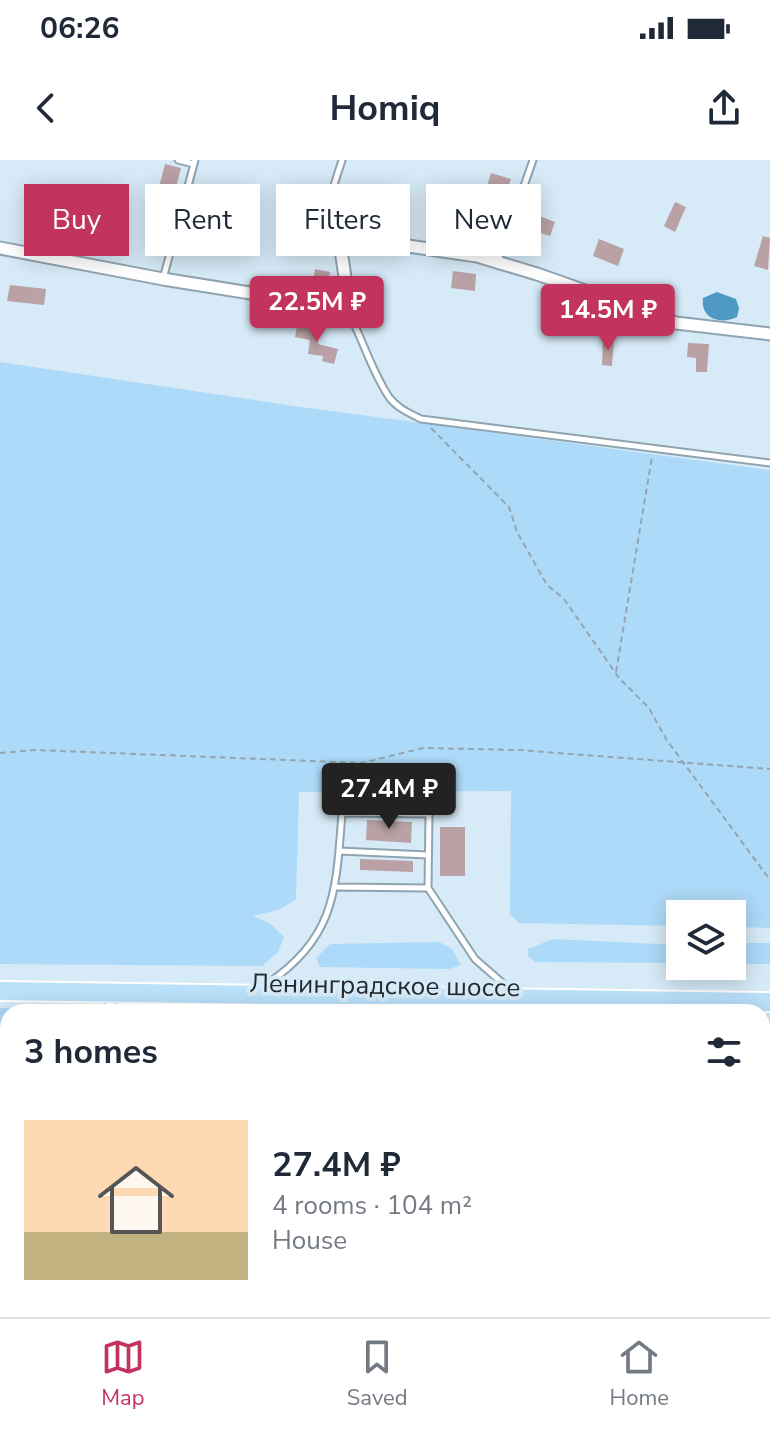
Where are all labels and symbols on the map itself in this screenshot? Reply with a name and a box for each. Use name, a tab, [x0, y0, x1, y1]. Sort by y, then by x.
pin: 22.5M ₽	[243, 276, 391, 344]
pin: 14.5M ₽	[534, 284, 682, 352]
pin: 27.4M ₽	[315, 763, 463, 831]
street label: Ленинградское шоссе	[249, 966, 521, 1005]

